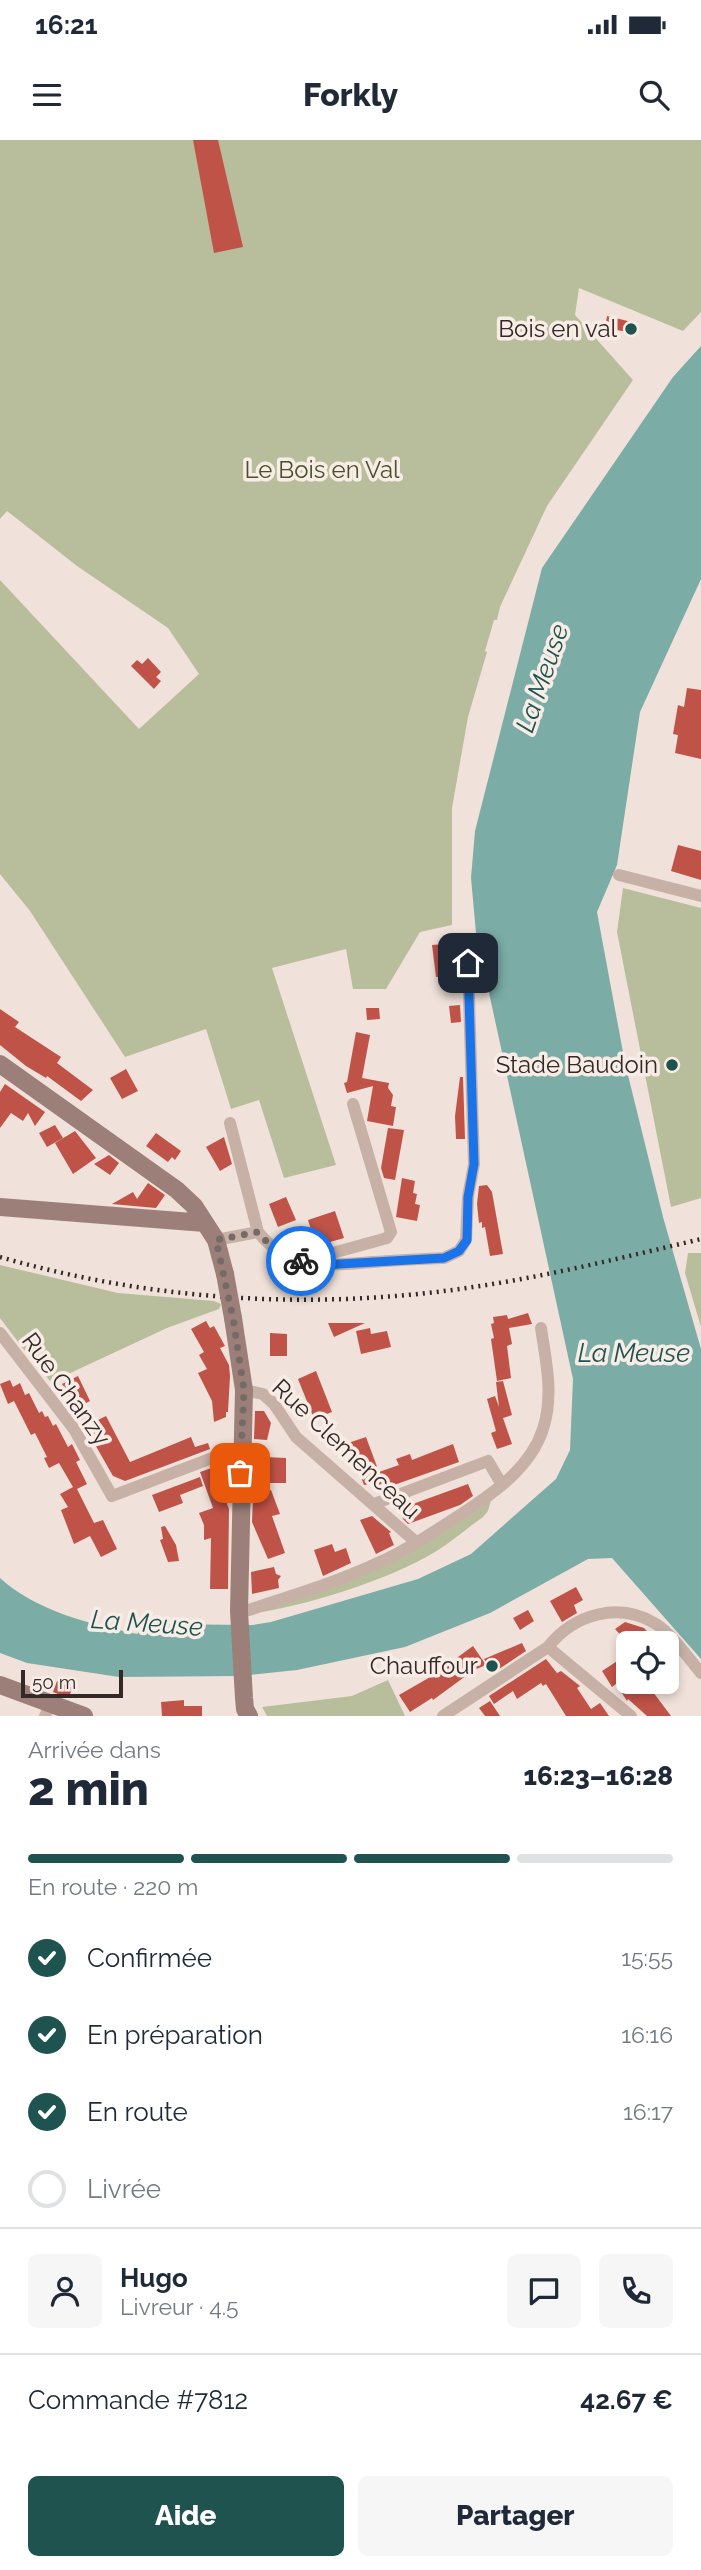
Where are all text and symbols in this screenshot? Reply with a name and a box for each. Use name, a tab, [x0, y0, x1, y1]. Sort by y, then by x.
text: 16:21	[35, 10, 98, 40]
icon: menu	[28, 76, 66, 114]
text: Forkly	[303, 76, 398, 113]
icon: search	[635, 76, 673, 114]
place label: Bois en val	[498, 314, 617, 343]
marker: Bois en val	[623, 321, 639, 337]
park label: Le Bois en Val	[244, 455, 400, 484]
water label: La Meuse	[510, 620, 574, 736]
pin	[438, 933, 498, 993]
icon: home	[449, 944, 487, 982]
place label: Stade Baudoin	[496, 1050, 658, 1079]
marker: Stade Baudoin	[664, 1057, 680, 1073]
courier	[266, 1226, 336, 1296]
icon: bike	[282, 1242, 320, 1280]
street label: Rue Chanzy	[16, 1327, 117, 1451]
water label: La Meuse	[578, 1338, 690, 1368]
street label: Rue Clemenceau	[266, 1373, 426, 1525]
pin	[210, 1443, 270, 1503]
icon: bag	[221, 1454, 259, 1492]
water label: La Meuse	[90, 1604, 204, 1642]
map controls	[616, 1631, 679, 1694]
button: locate	[616, 1631, 679, 1694]
place label: Chauffour	[370, 1651, 479, 1680]
marker: Chauffour	[484, 1658, 500, 1674]
scale bar	[21, 1667, 122, 1699]
text: 50 m	[32, 1671, 76, 1693]
text: Arrivée dans	[28, 1736, 161, 1763]
text: 16:23–16:28	[523, 1761, 673, 1791]
text: 2 min	[28, 1762, 149, 1816]
text: En route · 220 m	[28, 1873, 198, 1900]
icon: check	[28, 1939, 66, 1977]
text: Confirmée	[87, 1943, 212, 1973]
text: 15:55	[621, 1944, 673, 1971]
icon: check	[28, 2016, 66, 2054]
text: En préparation	[87, 2020, 263, 2050]
text: 16:16	[621, 2021, 673, 2048]
icon: check	[28, 2093, 66, 2131]
text: En route	[87, 2097, 188, 2127]
text: 16:17	[623, 2098, 673, 2125]
text: Livrée	[87, 2174, 161, 2204]
button: person	[28, 2254, 102, 2328]
button: chat	[507, 2254, 581, 2328]
button: phone	[599, 2254, 673, 2328]
text: Hugo	[120, 2263, 188, 2293]
text: Livreur · 4.5	[120, 2293, 239, 2320]
text: Commande #7812	[28, 2385, 248, 2415]
text: 42.67 €	[580, 2385, 673, 2415]
button: Aide	[28, 2476, 344, 2556]
button: Partager	[358, 2476, 673, 2556]

